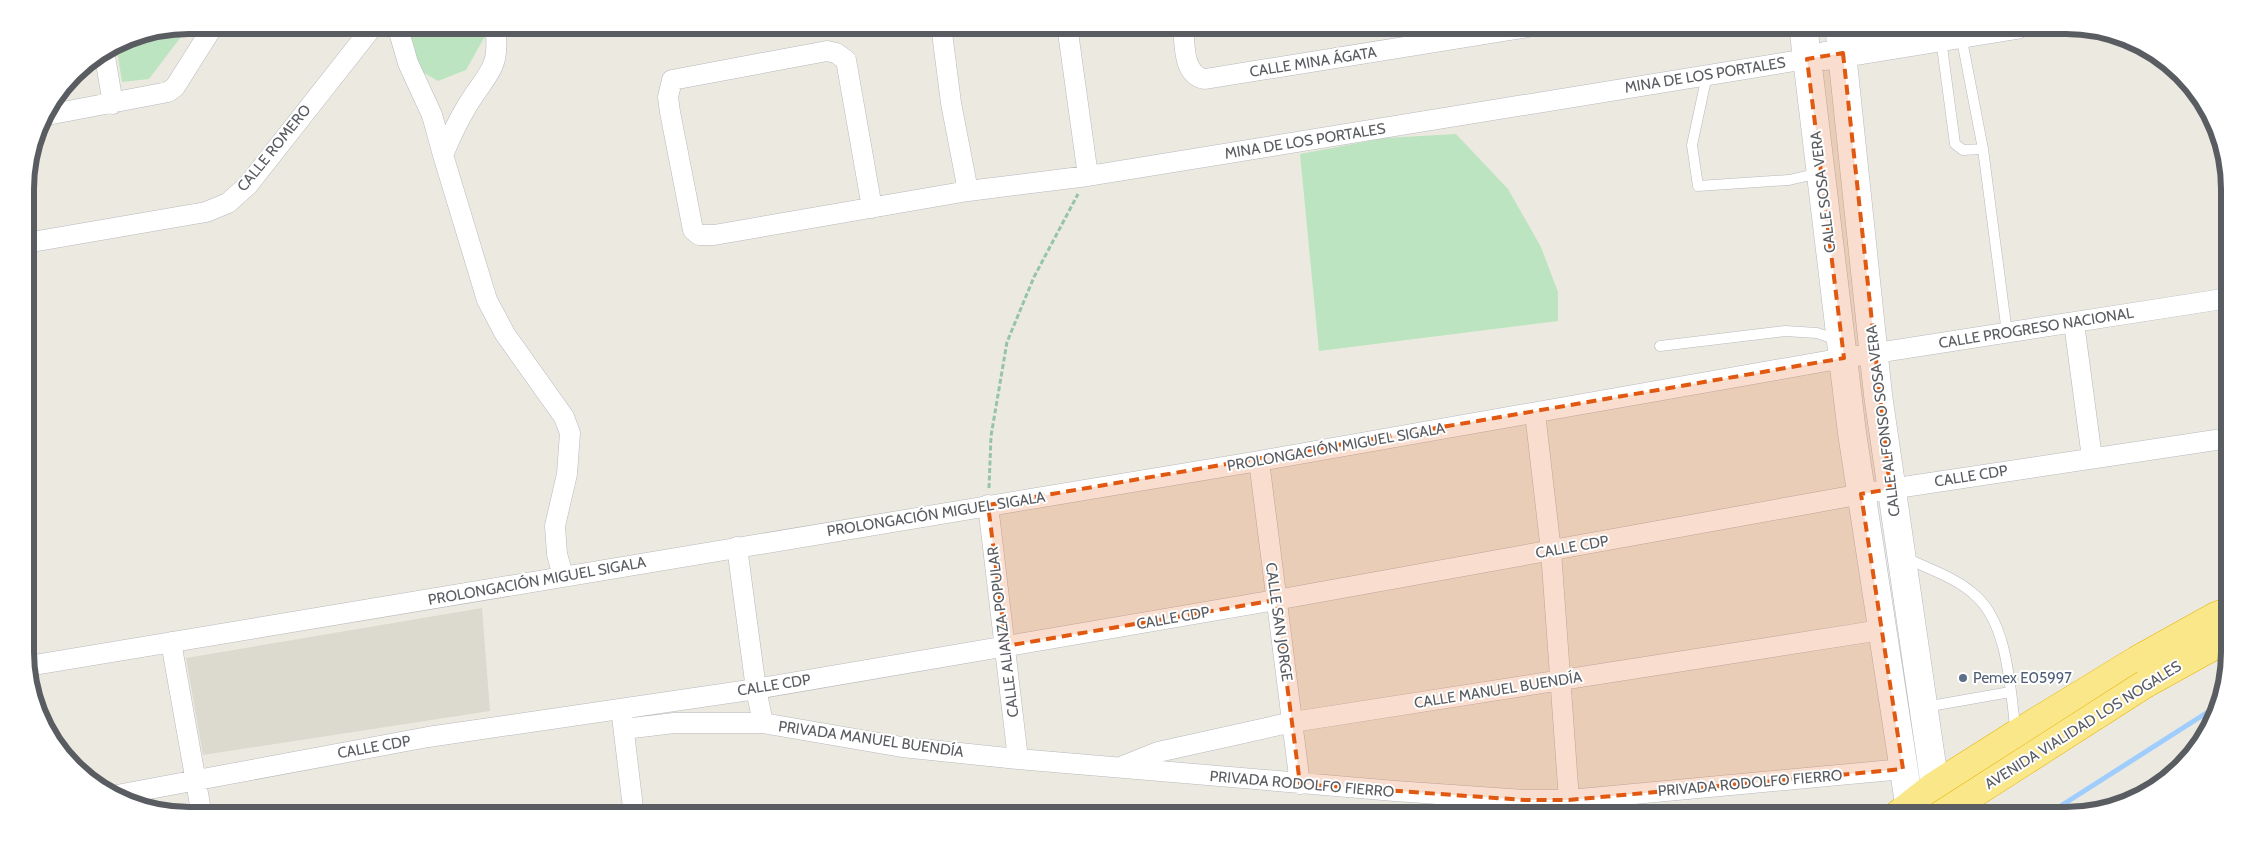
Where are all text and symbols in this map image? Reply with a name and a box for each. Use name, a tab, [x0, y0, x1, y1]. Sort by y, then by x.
street label: CALLE MINA ÁGATA	[1248, 42, 1379, 81]
street label: MINA DE LOS PORTALES	[1623, 53, 1787, 97]
street label: CALLE ROMERO	[233, 101, 315, 195]
street label: MINA DE LOS PORTALES	[1223, 119, 1387, 163]
street label: CALLE SOSA VERA	[1807, 129, 1839, 254]
street label: CALLE PROGRESO NACIONAL	[1937, 304, 2135, 352]
street label: CALLE ALFONSO SOSA VERA	[1862, 323, 1904, 518]
street label: PROLONGACIÓN MIGUEL SIGALA	[1226, 418, 1447, 475]
street label: CALLE CDP	[1933, 461, 2009, 491]
street label: PROLONGACIÓN MIGUEL SIGALA	[825, 487, 1047, 540]
street label: CALLE CDP	[1534, 532, 1610, 562]
street label: CALLE ALIANZA POPULAR	[984, 546, 1022, 718]
street label: PROLONGACIÓN MIGUEL SIGALA	[427, 552, 648, 609]
street label: CALLE SAN JORGE	[1262, 561, 1296, 683]
street label: CALLE CDP	[1135, 603, 1211, 633]
street label: AVENIDA VIALIDAD LOS NOGALES	[1981, 657, 2185, 793]
street label: CALLE MANUEL BUENDÍA	[1413, 667, 1584, 712]
place label: Pemex E05997	[1973, 669, 2072, 687]
street label: CALLE CDP	[736, 670, 812, 700]
marker: Pemex E05997	[1957, 672, 1969, 684]
street label: PRIVADA MANUEL BUENDÍA	[777, 716, 966, 761]
street label: CALLE CDP	[336, 732, 412, 762]
street label: PRIVADA RODOLFO FIERRO	[1657, 766, 1843, 800]
street label: PRIVADA RODOLFO FIERRO	[1209, 767, 1395, 801]

